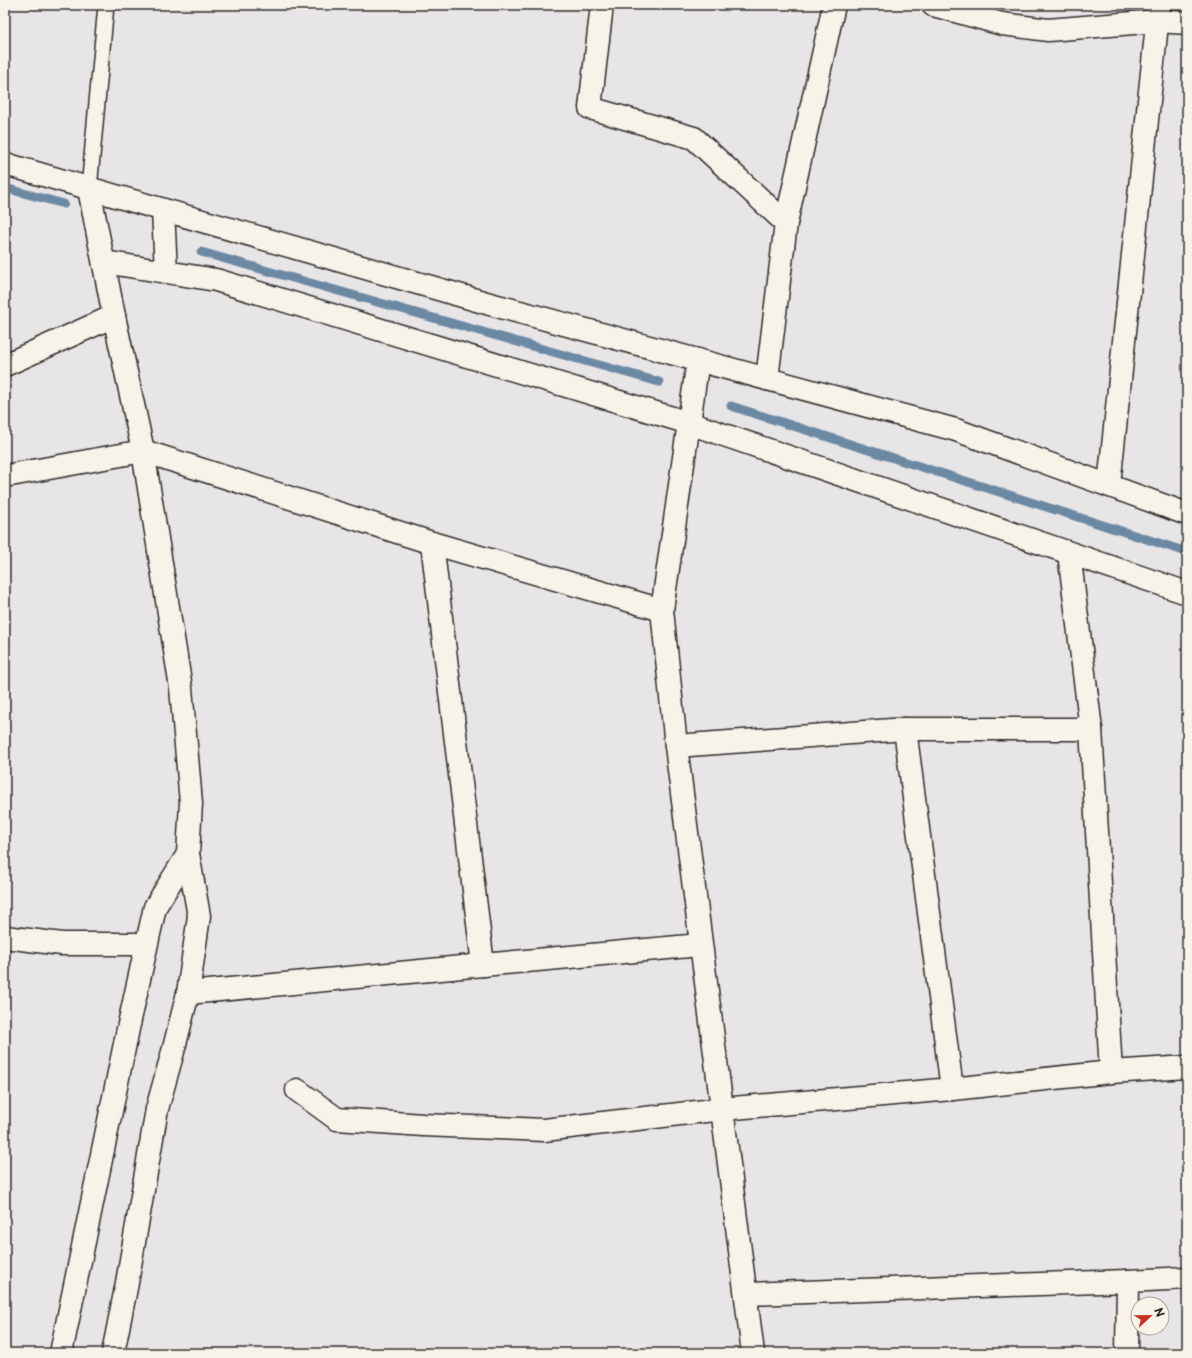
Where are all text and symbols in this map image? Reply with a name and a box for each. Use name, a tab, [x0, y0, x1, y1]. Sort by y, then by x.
north arrow	[1130, 1296, 1170, 1336]
text: N	[1150, 1305, 1169, 1320]

